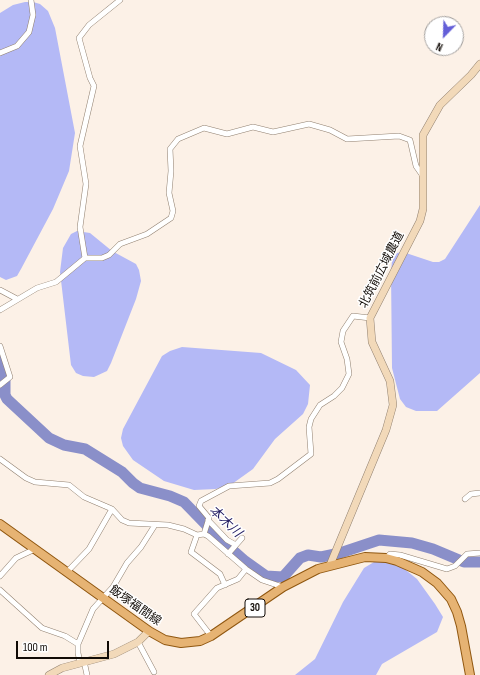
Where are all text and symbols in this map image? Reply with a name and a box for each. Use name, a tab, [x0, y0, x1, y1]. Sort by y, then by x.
north arrow	[424, 16, 464, 56]
text: N	[434, 39, 445, 54]
street label: 北筑前広域農道	[357, 229, 407, 311]
water label: 本木川	[205, 503, 245, 541]
street label: 飯塚福間線	[106, 583, 164, 629]
road number: 30	[245, 599, 265, 617]
scale bar	[18, 633, 111, 659]
text: 100 m	[23, 640, 48, 655]

